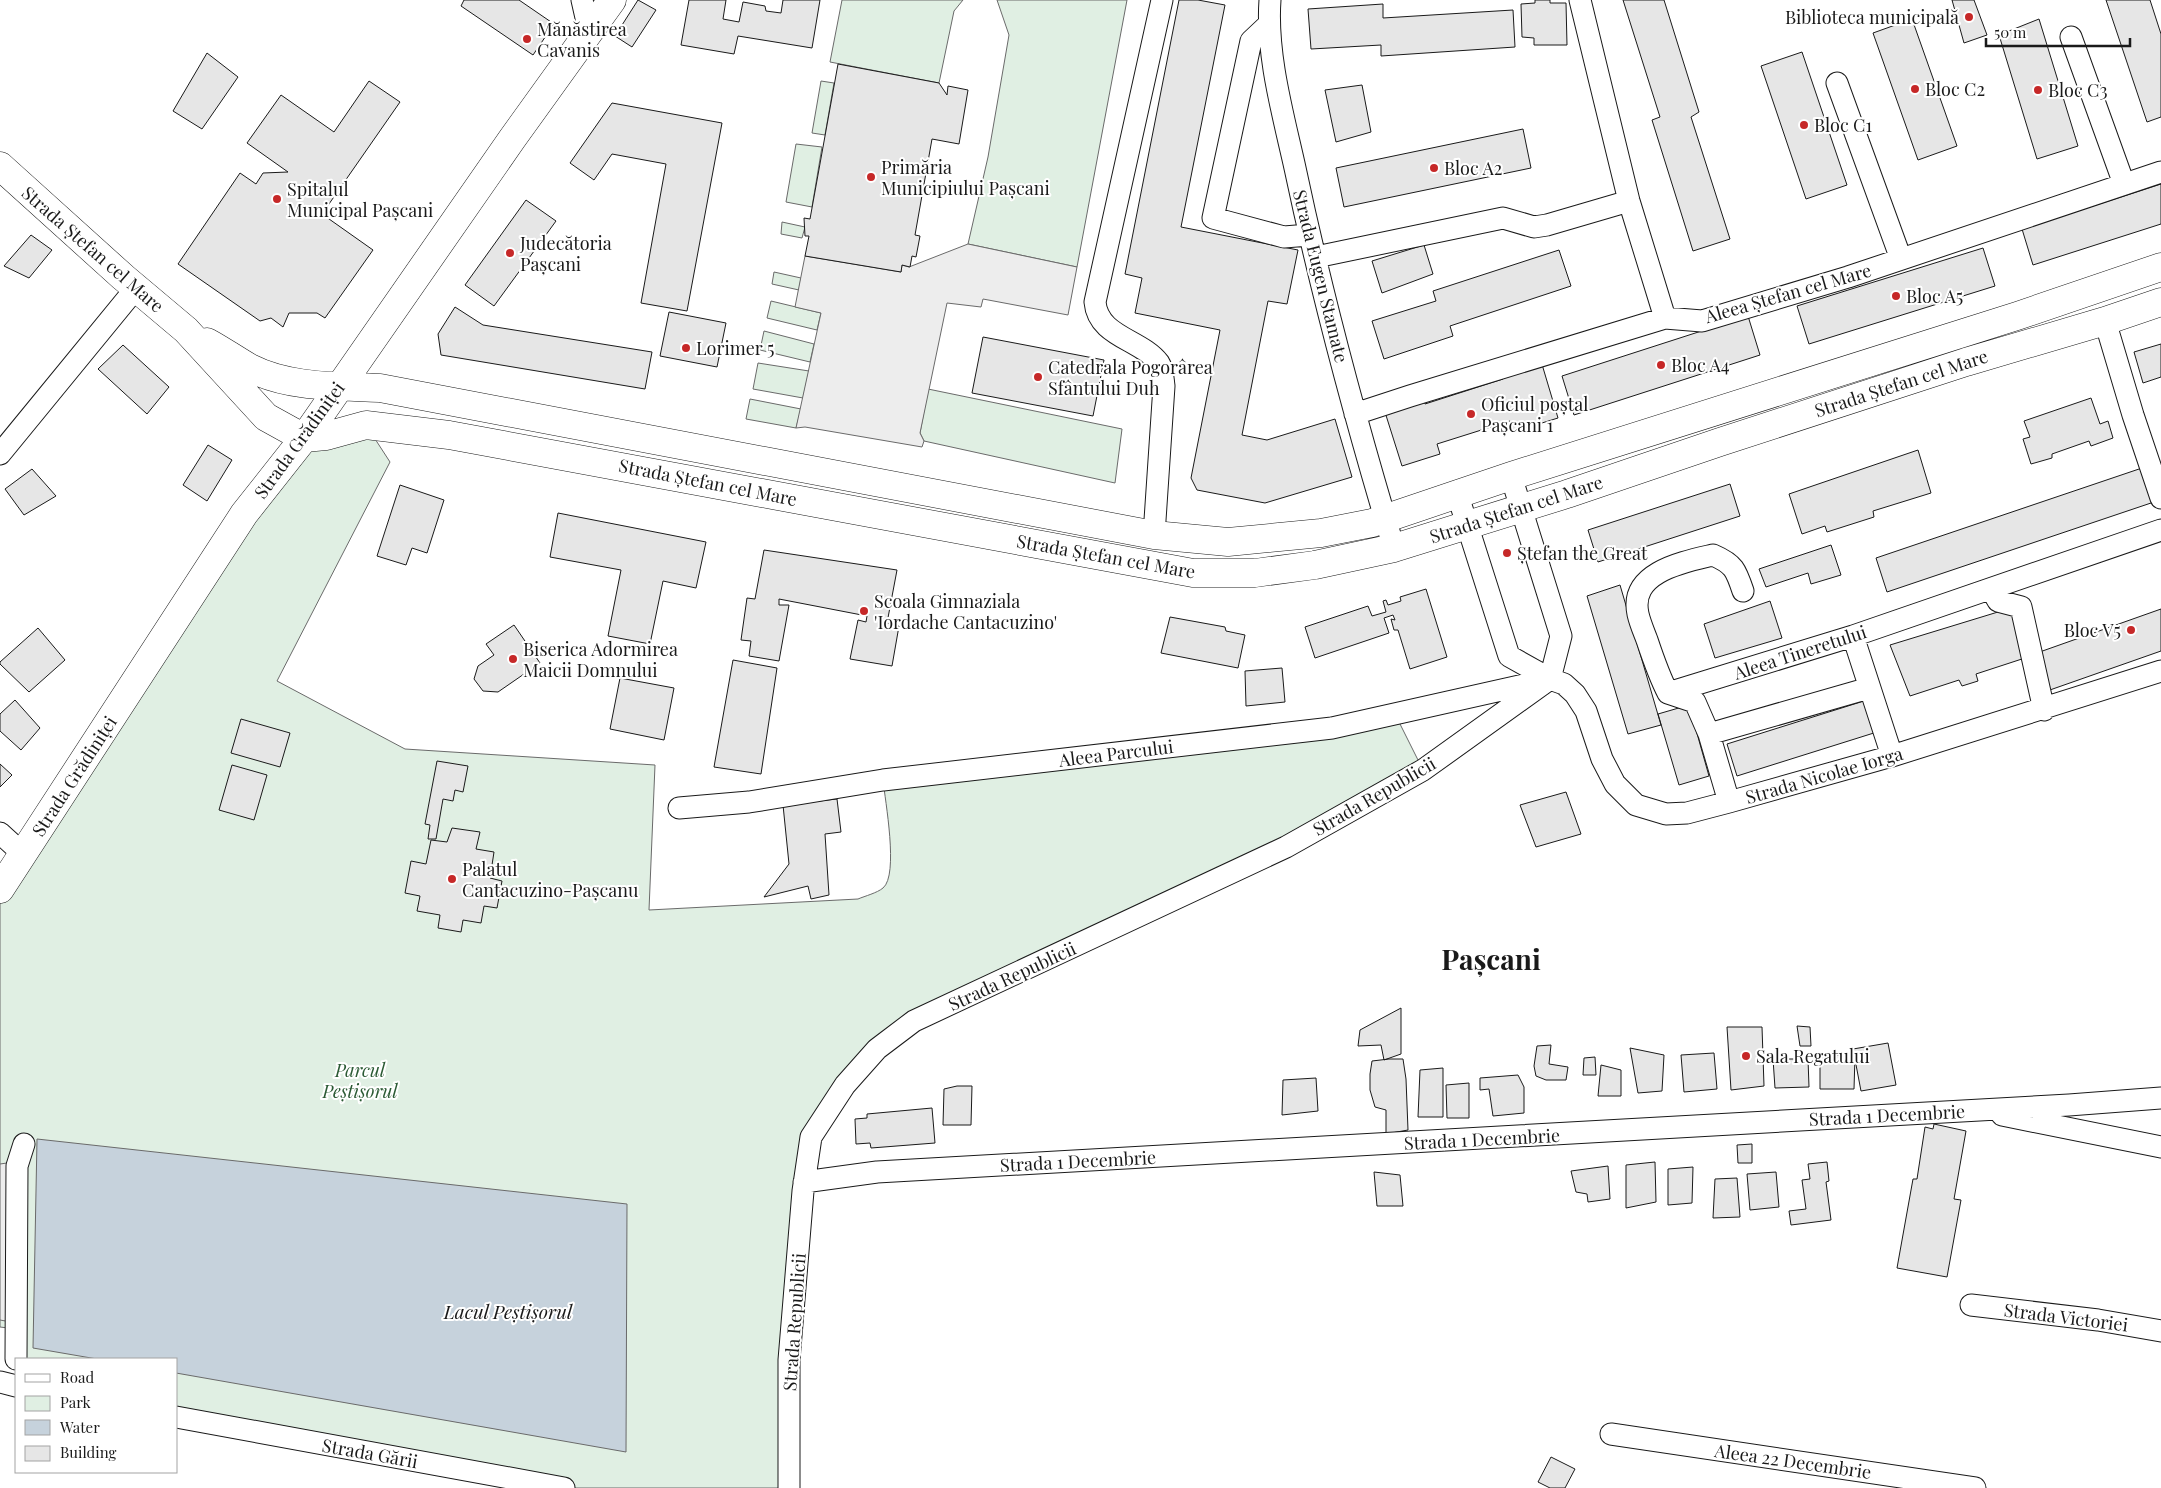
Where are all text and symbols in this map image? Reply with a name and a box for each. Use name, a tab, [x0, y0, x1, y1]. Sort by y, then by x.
place label: Biblioteca municipală	[1785, 5, 1959, 29]
marker: Biblioteca municipală	[1963, 11, 1975, 23]
scale bar	[1986, 15, 2130, 47]
place label: Mănăstirea Cavanis	[537, 17, 627, 62]
text: 50 m	[1994, 22, 2027, 42]
marker: Mănăstirea Cavanis	[521, 33, 533, 45]
place label: Bloc C2	[1925, 77, 1985, 101]
place label: Bloc C3	[2048, 78, 2108, 102]
marker: Bloc C2	[1909, 83, 1921, 95]
marker: Bloc C3	[2032, 84, 2044, 96]
place label: Bloc C1	[1814, 113, 1872, 137]
marker: Bloc C1	[1798, 119, 1810, 131]
place label: Primăria Municipiului Pașcani	[881, 155, 1050, 200]
place label: Bloc A2	[1444, 156, 1502, 180]
marker: Bloc A2	[1428, 162, 1440, 174]
marker: Primăria Municipiului Pașcani	[865, 171, 877, 183]
place label: Spitalul Municipal Pașcani	[287, 177, 433, 222]
street label: Strada Ștefan cel Mare	[17, 181, 169, 317]
street label: Strada Eugen Stamate	[1288, 187, 1354, 365]
marker: Spitalul Municipal Pașcani	[271, 193, 283, 205]
place label: Judecătoria Pașcani	[519, 231, 612, 276]
marker: Judecătoria Pașcani	[504, 247, 516, 259]
street label: Aleea Ștefan cel Mare	[1701, 258, 1874, 329]
place label: Bloc A5	[1906, 284, 1963, 308]
marker: Bloc A5	[1890, 290, 1902, 302]
place label: Lorimer 5	[696, 336, 774, 360]
marker: Lorimer 5	[680, 342, 692, 354]
street label: Strada Ștefan cel Mare	[1811, 344, 1991, 422]
place label: Bloc A4	[1671, 353, 1730, 377]
place label: Catedrala Pogorârea Sfântului Duh	[1048, 355, 1213, 400]
marker: Bloc A4	[1655, 359, 1667, 371]
marker: Catedrala Pogorârea Sfântului Duh	[1032, 371, 1044, 383]
street label: Strada Grădiniței	[248, 377, 350, 503]
place label: Oficiul poștal Pașcani 1	[1481, 392, 1588, 437]
marker: Oficiul poștal Pașcani 1	[1465, 408, 1477, 420]
street label: Strada Ștefan cel Mare	[617, 453, 799, 511]
street label: Strada Ștefan cel Mare	[1426, 470, 1606, 548]
street label: Strada Ștefan cel Mare	[1015, 528, 1197, 584]
place label: Ștefan the Great	[1517, 541, 1648, 565]
marker: Ștefan the Great	[1501, 547, 1513, 559]
place label: Scoala Gimnaziala 'Iordache Cantacuzino'	[874, 589, 1057, 634]
marker: Scoala Gimnaziala 'Iordache Cantacuzino'	[858, 605, 870, 617]
place label: Bloc V5	[2064, 618, 2121, 642]
street label: Aleea Tineretului	[1730, 619, 1869, 685]
marker: Bloc V5	[2125, 624, 2137, 636]
place label: Biserica Adormirea Maicii Domnului	[523, 637, 678, 682]
marker: Biserica Adormirea Maicii Domnului	[507, 653, 519, 665]
street label: Strada Grădiniței	[26, 711, 122, 841]
street label: Aleea Parcului	[1057, 734, 1174, 772]
street label: Strada Nicolae Iorga	[1743, 741, 1905, 809]
street label: Strada Republicii	[1308, 751, 1440, 841]
place label: Palatul Cantacuzino-Pașcanu	[462, 857, 639, 902]
marker: Palatul Cantacuzino-Pașcanu	[446, 873, 458, 885]
street label: Strada Republicii	[944, 936, 1080, 1016]
district label: Pașcani	[1441, 940, 1541, 977]
place label: Sala Regatului	[1756, 1044, 1870, 1068]
marker: Sala Regatului	[1740, 1050, 1752, 1062]
park label: Parcul Peștișorul	[322, 1058, 399, 1103]
street label: Strada 1 Decembrie	[1808, 1099, 1966, 1131]
street label: Strada 1 Decembrie	[1403, 1123, 1561, 1155]
street label: Strada 1 Decembrie	[999, 1145, 1157, 1177]
street label: Strada Republicii	[777, 1252, 811, 1392]
street label: Strada Victoriei	[2003, 1297, 2129, 1337]
water label: Lacul Peștișorul	[443, 1298, 573, 1324]
legend	[15, 1358, 178, 1473]
text: Road	[60, 1367, 94, 1387]
text: Park	[60, 1392, 92, 1412]
text: Water	[59, 1417, 100, 1437]
street label: Strada Gării	[320, 1433, 420, 1473]
street label: Aleea 22 Decembrie	[1712, 1438, 1873, 1484]
text: Building	[60, 1442, 117, 1462]

